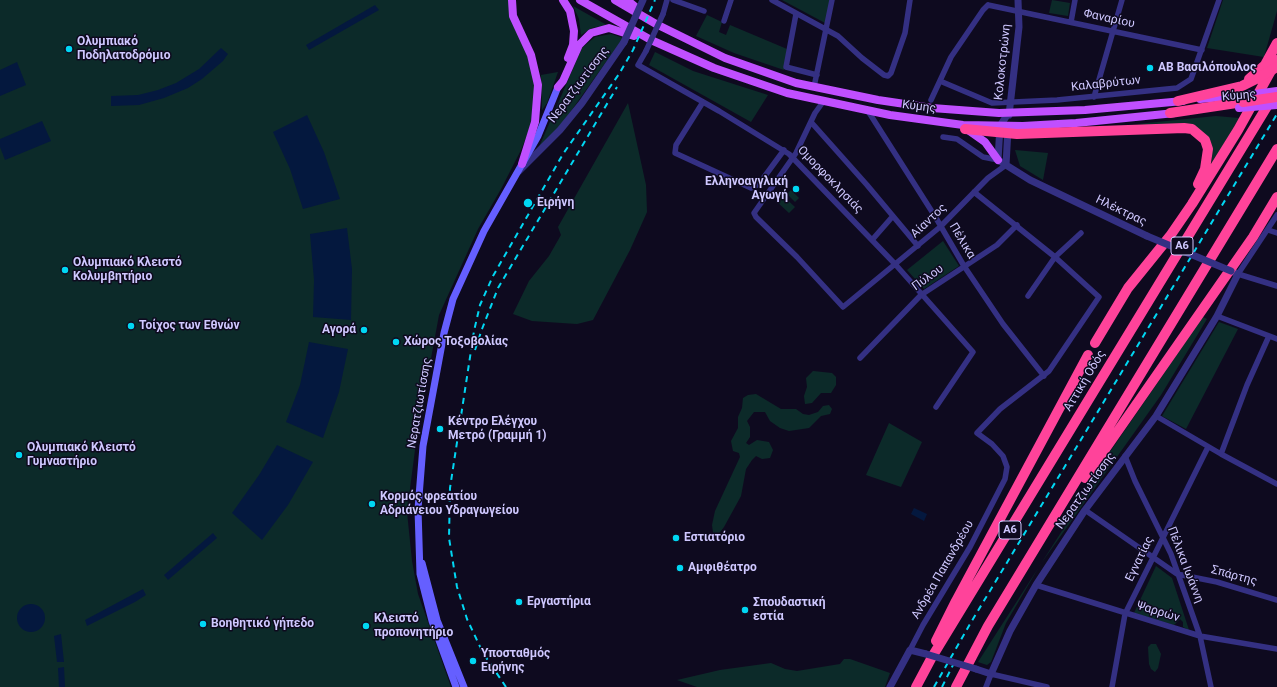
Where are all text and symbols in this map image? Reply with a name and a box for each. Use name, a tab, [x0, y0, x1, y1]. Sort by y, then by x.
street label: Φαναρίου	[1082, 7, 1136, 31]
street label: Κολοκοτρώνη	[992, 23, 1014, 101]
place label: Ολυμπιακό Ποδηλατοδρόμιο	[77, 35, 171, 63]
marker: Ολυμπιακό Ποδηλατοδρόμιο	[64, 44, 74, 54]
street label: Νερατζιωτίσσης	[546, 44, 612, 126]
place label: ΑΒ Βασιλόπουλος	[1158, 61, 1256, 75]
marker: ΑΒ Βασιλόπουλος	[1145, 63, 1155, 73]
street label: Καλαβρύτων	[1070, 73, 1142, 95]
street label: Κύμης	[1221, 87, 1257, 105]
street label: Κύμης	[901, 98, 937, 116]
street label: Ομορφοκλησιάς	[794, 143, 866, 217]
place label: Ελληνοαγγλική Αγωγή	[705, 175, 788, 203]
marker: Ελληνοαγγλική Αγωγή	[791, 184, 801, 194]
street label: Ηλέκτρας	[1093, 193, 1149, 229]
place label: Ειρήνη	[537, 196, 574, 210]
marker: Ειρήνη	[522, 197, 534, 209]
street label: Αίαντος	[908, 201, 950, 241]
street label: Πέλικα	[946, 221, 978, 261]
road number: Α6	[1171, 237, 1193, 255]
place label: Ολυμπιακό Κλειστό Κολυμβητήριο	[73, 256, 182, 284]
street label: Πύλου	[910, 262, 946, 294]
marker: Ολυμπιακό Κλειστό Κολυμβητήριο	[60, 265, 70, 275]
place label: Τοίχος των Εθνών	[139, 319, 239, 333]
marker: Τοίχος των Εθνών	[126, 321, 136, 331]
place label: Αγορά	[322, 323, 356, 337]
marker: Αγορά	[359, 325, 369, 335]
place label: Χώρος Τοξοβολίας	[404, 335, 508, 349]
marker: Χώρος Τοξοβολίας	[391, 337, 401, 347]
street label: Αττική Οδός	[1061, 348, 1109, 414]
street label: Νερατζιωτίσσης	[405, 357, 435, 449]
place label: Κέντρο Ελέγχου Μετρό (Γραμμή 1)	[448, 415, 547, 443]
marker: Κέντρο Ελέγχου Μετρό (Γραμμή 1)	[435, 424, 445, 434]
place label: Ολυμπιακό Κλειστό Γυμναστήριο	[27, 441, 136, 469]
marker: Ολυμπιακό Κλειστό Γυμναστήριο	[14, 450, 24, 460]
street label: Νερατζιωτίσσης	[1053, 450, 1119, 532]
place label: Κορμός φρεατίου Αδριάνειου Υδραγωγείου	[380, 490, 519, 518]
marker: Κορμός φρεατίου Αδριάνειου Υδραγωγείου	[367, 499, 377, 509]
street label: Ανδρέα Παπανδρέου	[909, 518, 977, 622]
road number: Α6	[999, 521, 1021, 539]
street label: Πέλικα Ιωάννη	[1164, 525, 1206, 605]
place label: Εστιατόριο	[684, 531, 745, 545]
marker: Εστιατόριο	[671, 533, 681, 543]
street label: Εγνατίας	[1123, 534, 1157, 584]
place label: Αμφιθέατρο	[688, 561, 757, 575]
marker: Αμφιθέατρο	[675, 563, 685, 573]
street label: Σπάρτης	[1209, 563, 1259, 589]
place label: Εργαστήρια	[527, 595, 591, 609]
place label: Σπουδαστική εστία	[753, 596, 826, 624]
marker: Εργαστήρια	[514, 597, 524, 607]
street label: Ψαρρών	[1135, 599, 1181, 625]
marker: Σπουδαστική εστία	[740, 605, 750, 615]
place label: Κλειστό προπονητήριο	[374, 612, 453, 640]
place label: Βοηθητικό γήπεδο	[211, 617, 314, 631]
marker: Βοηθητικό γήπεδο	[198, 619, 208, 629]
marker: Κλειστό προπονητήριο	[361, 621, 371, 631]
place label: Υποσταθμός Ειρήνης	[481, 647, 550, 675]
marker: Υποσταθμός Ειρήνης	[468, 656, 478, 666]

